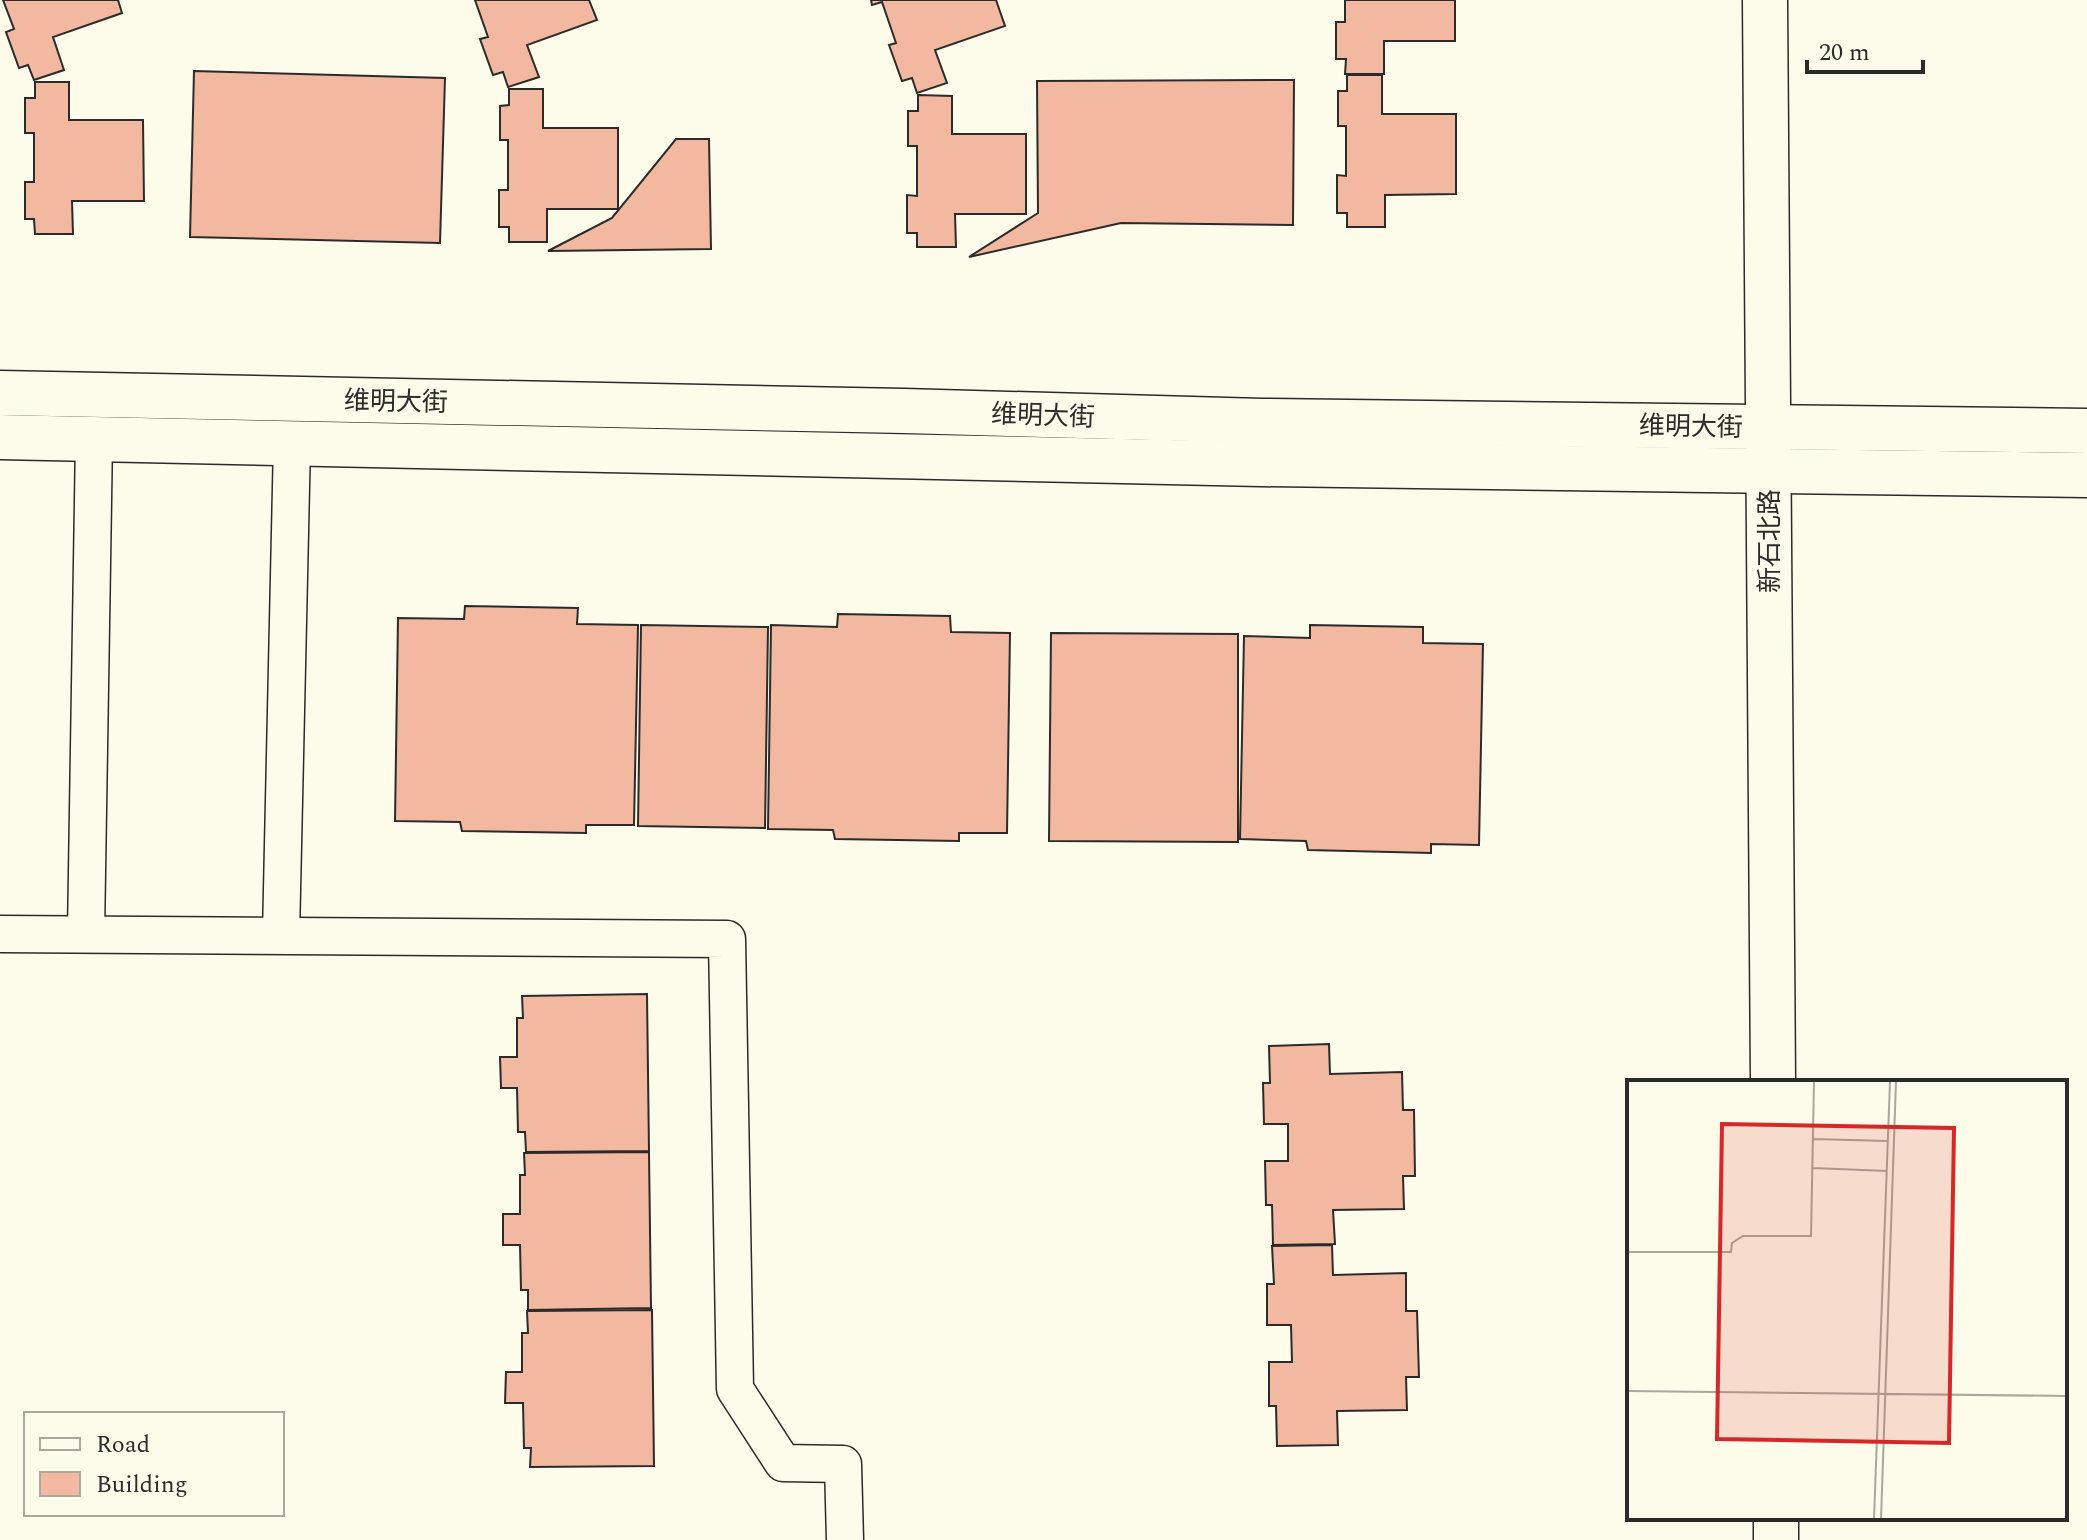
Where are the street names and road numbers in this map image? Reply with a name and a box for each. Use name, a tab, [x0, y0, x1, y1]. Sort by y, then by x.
street label: 维明大街	[344, 381, 448, 423]
street label: 维明大街	[990, 394, 1096, 438]
street label: 维明大街	[1639, 406, 1743, 448]
street label: 新石北路	[1750, 489, 1790, 593]

